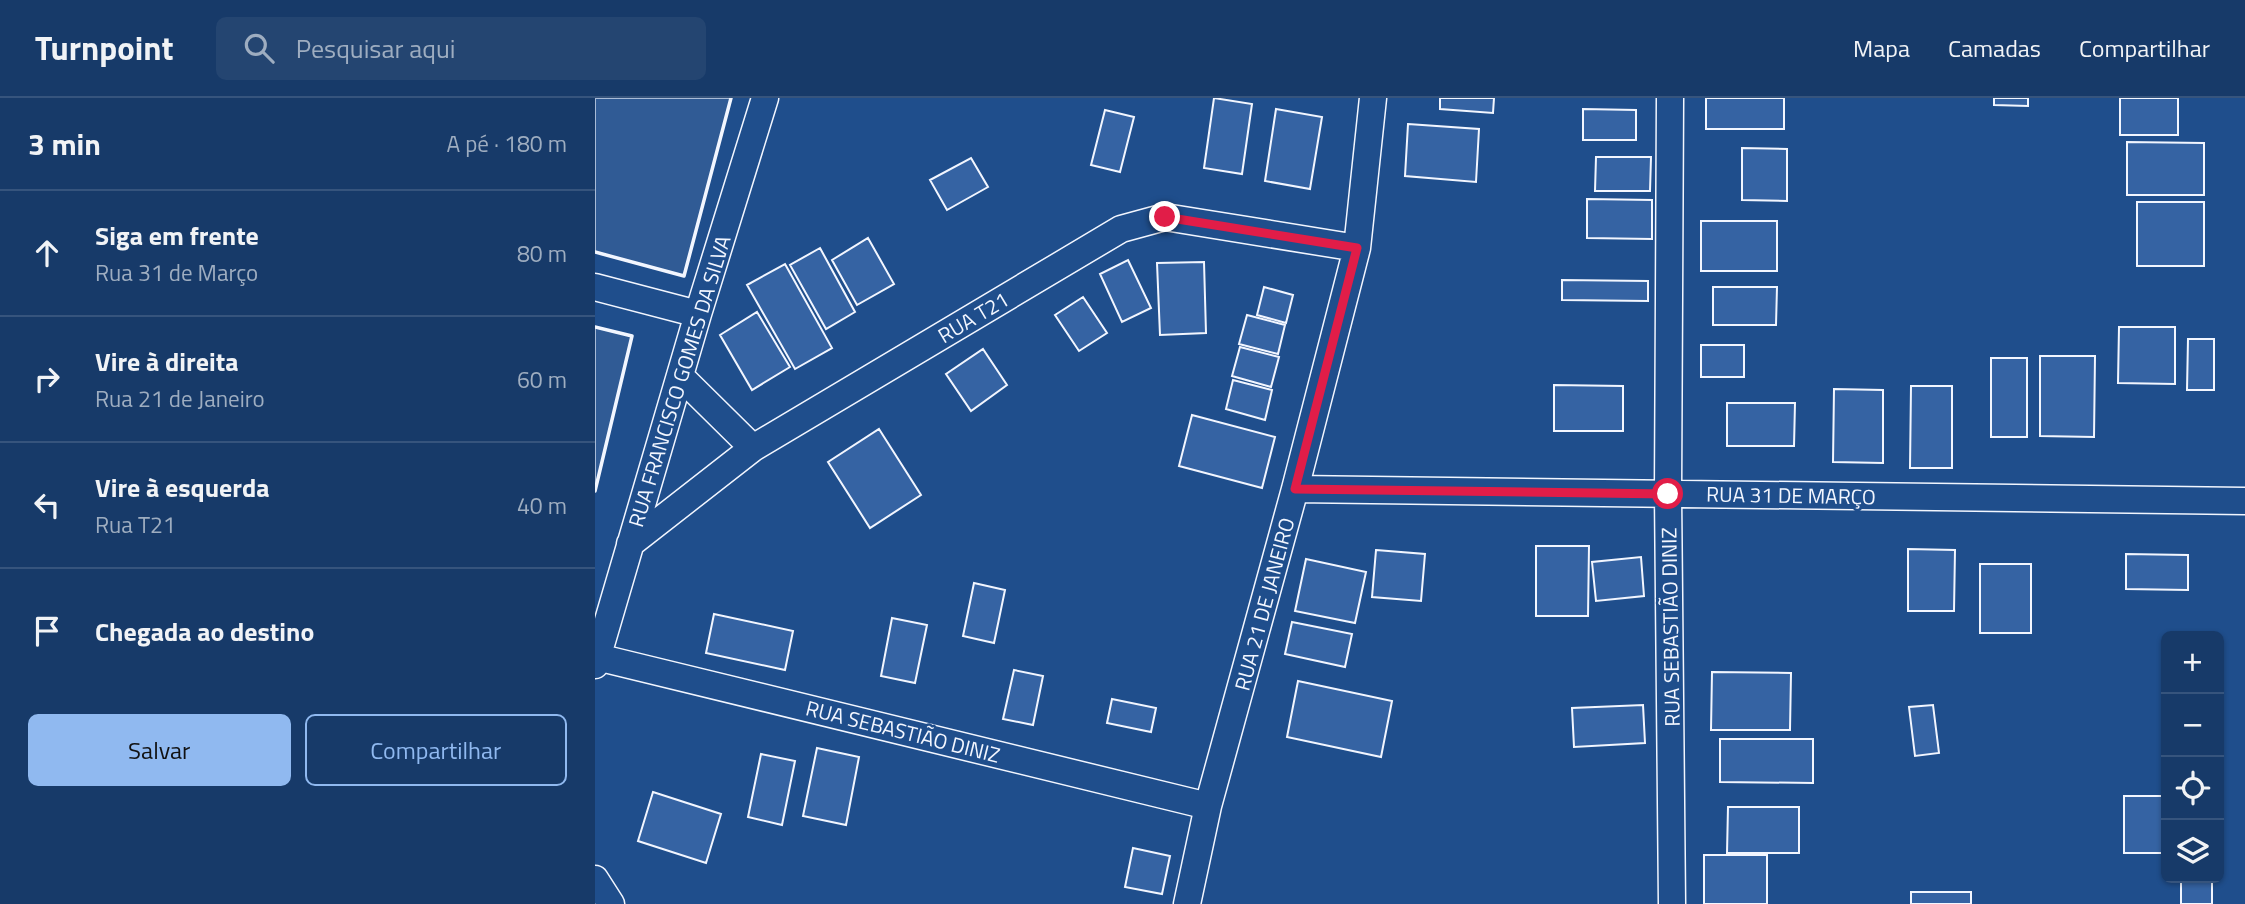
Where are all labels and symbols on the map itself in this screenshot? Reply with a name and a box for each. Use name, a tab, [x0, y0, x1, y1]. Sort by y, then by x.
route end	[1149, 201, 1180, 232]
street label: RUA FRANCISCO GOMES DA SILVA	[619, 231, 739, 531]
street label: RUA T21	[931, 283, 1015, 351]
route start	[1652, 478, 1683, 509]
street label: RUA 31 DE MARÇO	[1706, 478, 1876, 512]
street label: RUA 21 DE JANEIRO	[1226, 514, 1302, 694]
street label: RUA SEBASTIÃO DINIZ	[1652, 527, 1688, 727]
street label: RUA SEBASTIÃO DINIZ	[802, 691, 1004, 771]

